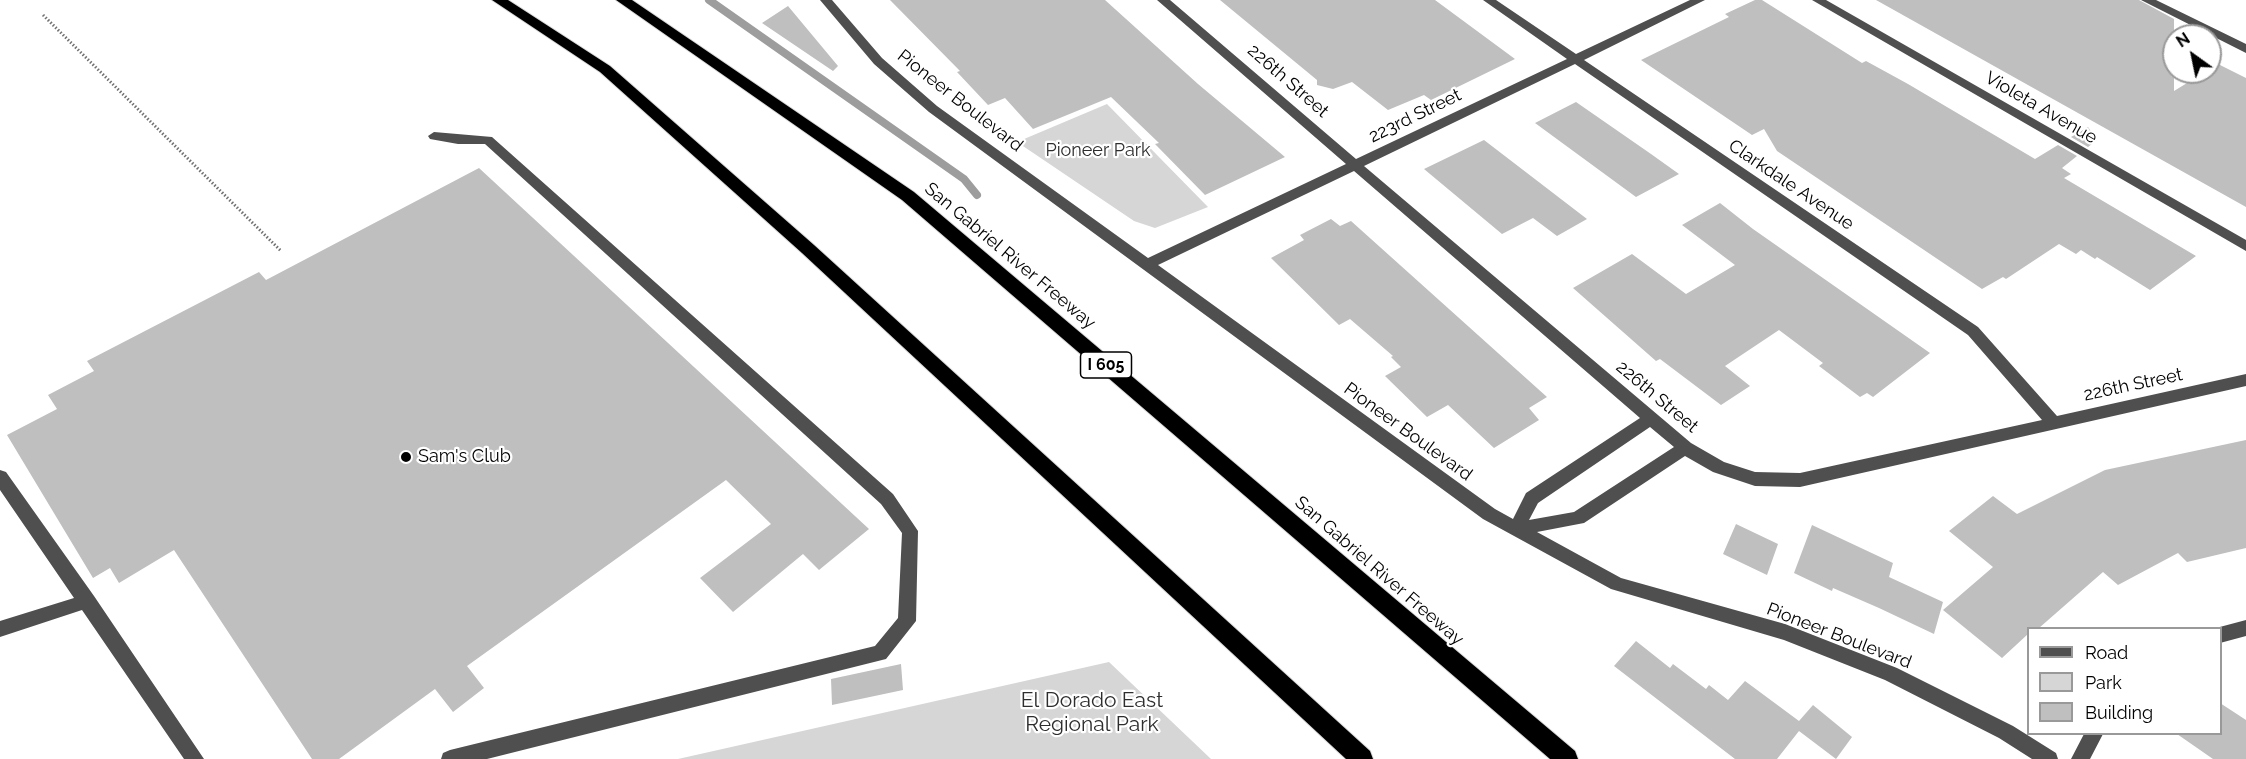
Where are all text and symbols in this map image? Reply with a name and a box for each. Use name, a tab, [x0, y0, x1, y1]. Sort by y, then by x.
north arrow	[2162, 24, 2222, 84]
text: N	[2173, 29, 2193, 51]
street label: 226th Street	[1243, 40, 1333, 122]
street label: Pioneer Boulevard	[893, 45, 1027, 157]
street label: Violeta Avenue	[1981, 67, 2101, 149]
street label: 223rd Street	[1365, 84, 1465, 148]
street label: Clarkdale Avenue	[1724, 135, 1858, 235]
park label: Pioneer Park	[1045, 140, 1151, 162]
street label: San Gabriel River Freeway	[920, 178, 1100, 334]
road number: I 605	[1080, 352, 1132, 378]
street label: 226th Street	[1612, 356, 1702, 438]
street label: 226th Street	[2082, 364, 2184, 406]
street label: Pioneer Boulevard	[1340, 378, 1476, 486]
place label: Sam's Club	[418, 446, 511, 468]
marker: Sam's Club	[399, 450, 413, 464]
street label: San Gabriel River Freeway	[1290, 492, 1468, 650]
street label: Pioneer Boulevard	[1764, 598, 1914, 674]
legend	[2027, 627, 2222, 735]
text: Road	[2085, 642, 2128, 663]
text: Park	[2085, 672, 2122, 693]
park label: El Dorado East Regional Park	[1021, 688, 1163, 738]
text: Building	[2085, 702, 2153, 723]

